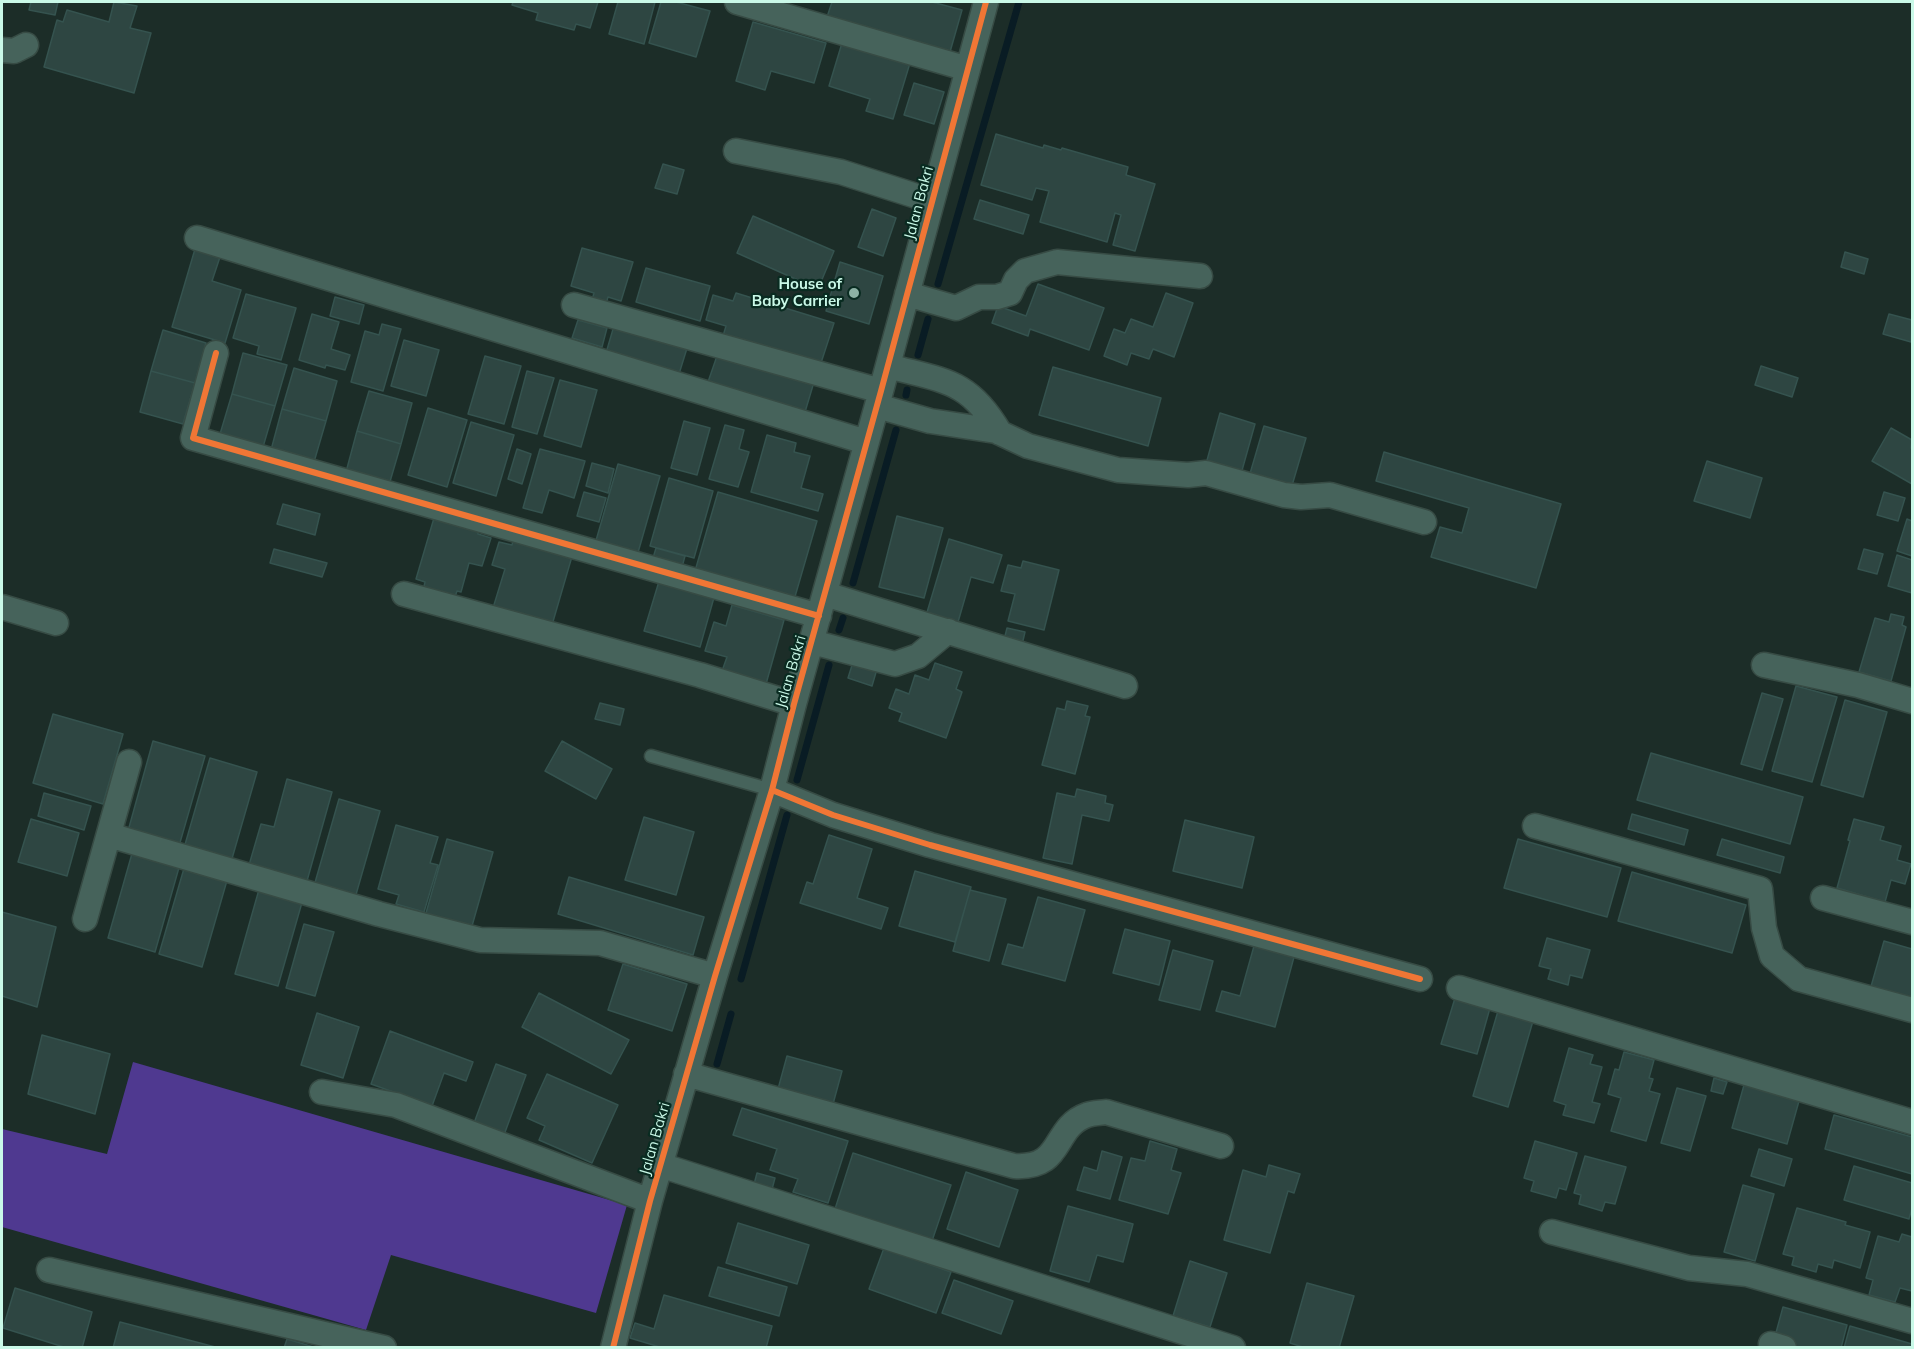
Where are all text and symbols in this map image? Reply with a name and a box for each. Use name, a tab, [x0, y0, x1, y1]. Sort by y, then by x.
street label: Jalan Bakri	[901, 164, 937, 242]
place label: House of Baby Carrier	[752, 275, 842, 310]
marker: House of Baby Carrier	[847, 286, 861, 300]
street label: Jalan Bakri	[772, 633, 810, 711]
street label: Jalan Bakri	[636, 1100, 674, 1178]

